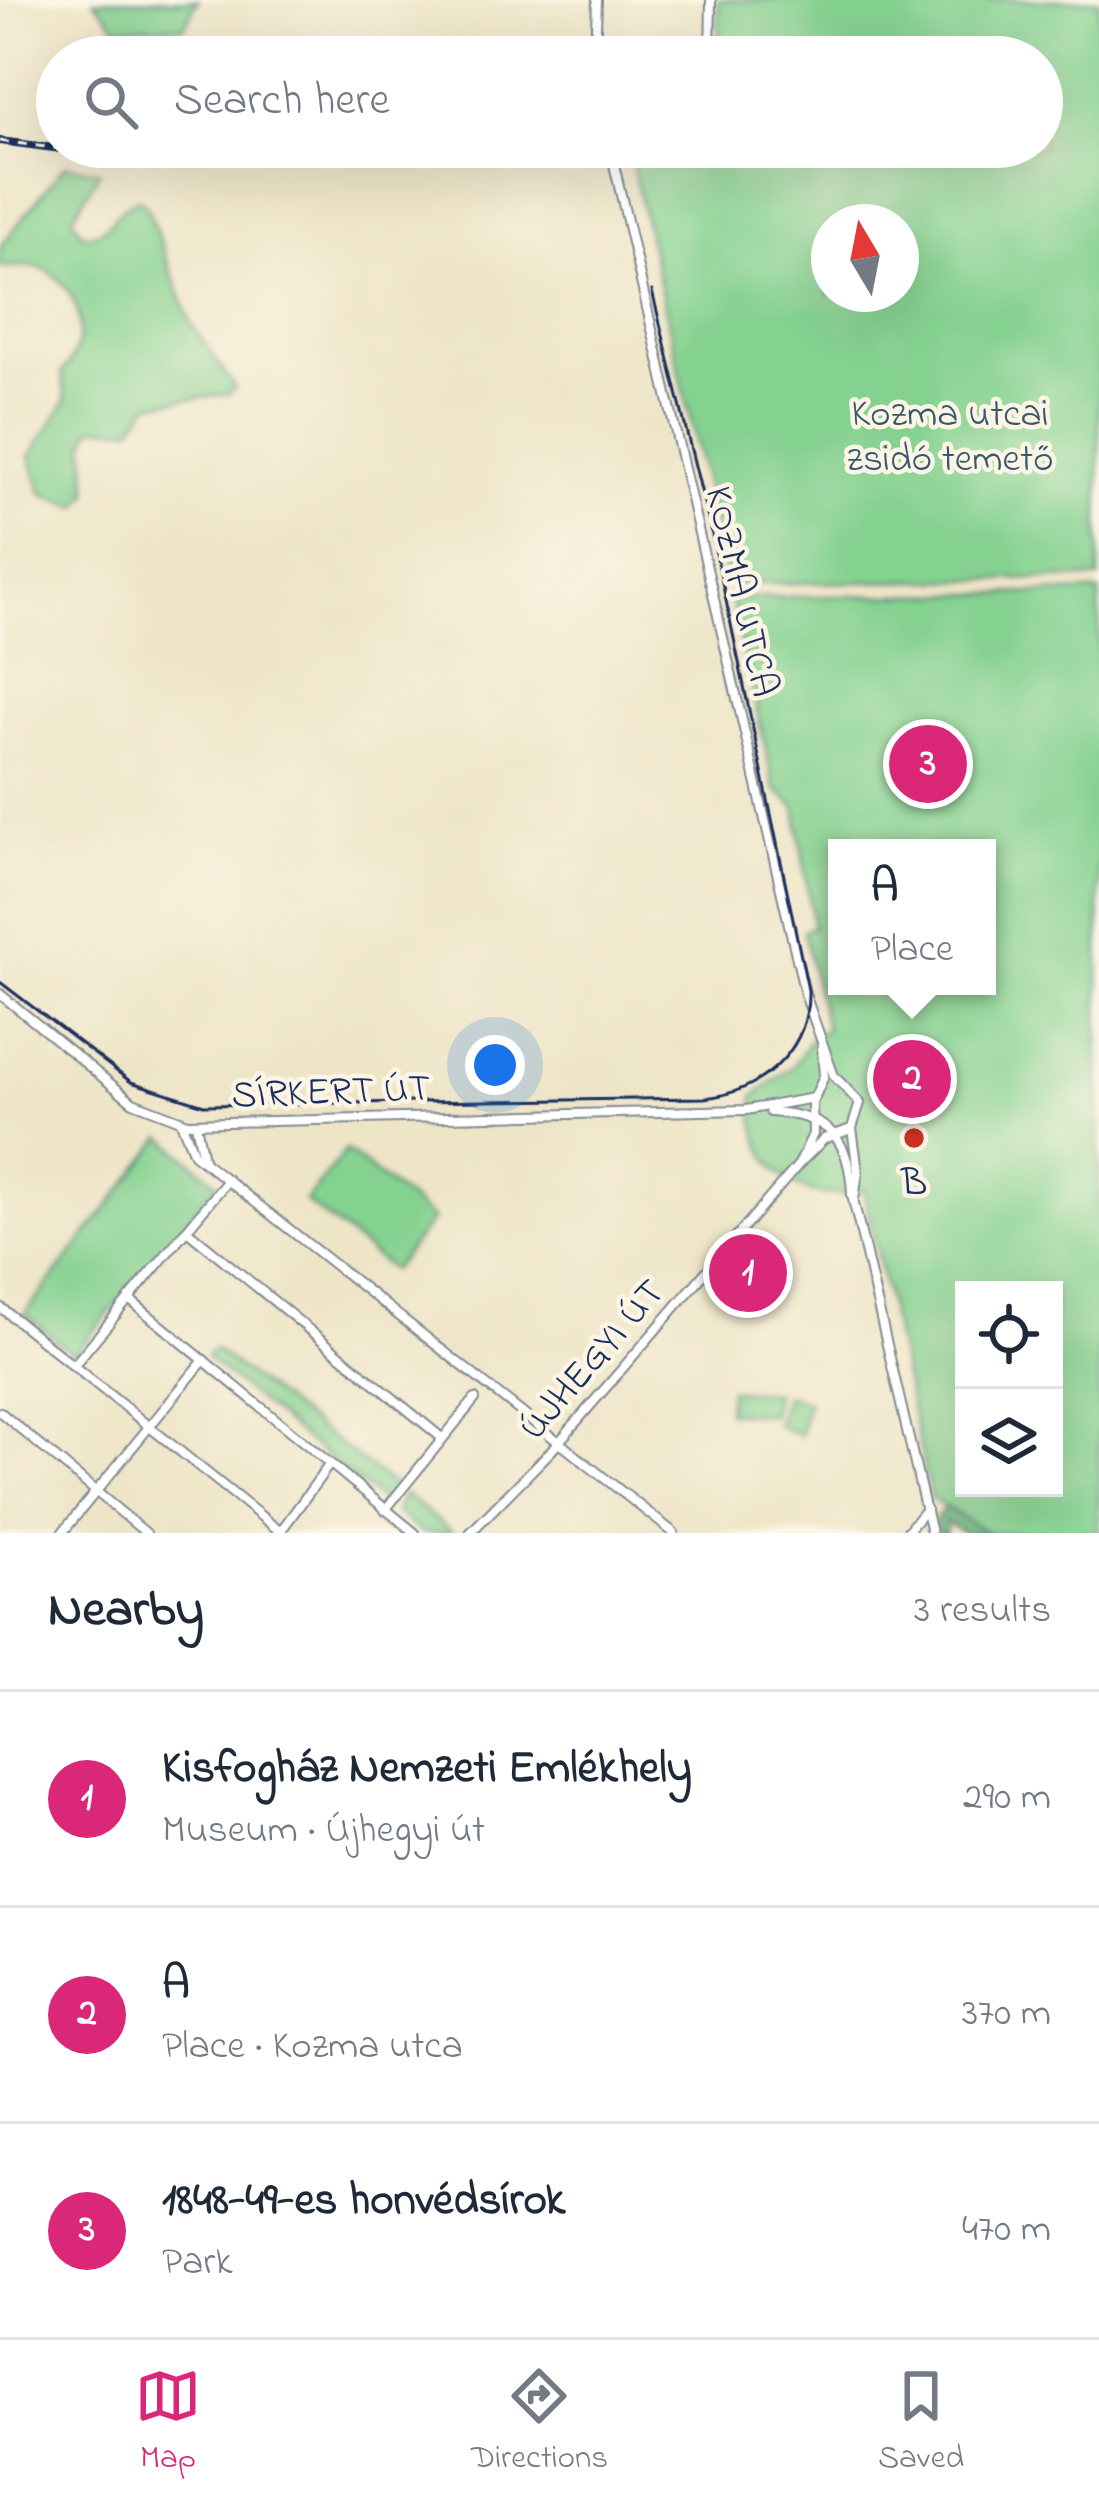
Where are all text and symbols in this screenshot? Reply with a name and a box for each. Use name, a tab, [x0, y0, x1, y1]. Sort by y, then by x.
search box	[36, 36, 1063, 168]
icon: search	[78, 69, 144, 135]
text: Search here	[174, 69, 390, 135]
north arrow	[811, 204, 919, 312]
park label: Kozma utcai zsidó temető	[847, 387, 1053, 489]
street label: KOZMA UTCA	[688, 481, 792, 703]
pin: 3	[889, 719, 967, 809]
popup	[828, 839, 996, 995]
text: A	[871, 856, 898, 922]
text: Place	[871, 922, 953, 979]
pin: 2	[873, 1034, 951, 1124]
your location	[465, 1035, 525, 1095]
street label: SÍRKERT ÚT	[231, 1062, 432, 1125]
marker: B	[901, 1125, 927, 1151]
place label: B	[900, 1156, 927, 1213]
pin: 1	[709, 1228, 787, 1318]
street label: ÚJHEGYI ÚT	[507, 1267, 680, 1454]
map controls	[955, 1281, 1063, 1497]
button: locate	[955, 1281, 1063, 1389]
button: layers	[955, 1389, 1063, 1497]
text: Nearby	[48, 1574, 204, 1649]
text: 3 results	[914, 1583, 1051, 1640]
text: Kisfogház Nemzeti Emlékhely	[162, 1737, 692, 1803]
text: 1	[81, 1770, 93, 1827]
text: 290 m	[963, 1770, 1051, 1827]
text: Museum · Újhegyi út	[162, 1803, 485, 1860]
text: A	[162, 1953, 190, 2019]
text: 2	[77, 1986, 97, 2043]
text: 370 m	[962, 1986, 1051, 2043]
text: Place · Kozma utca	[162, 2019, 463, 2076]
text: 1848-49-es honvédsírok	[162, 2169, 565, 2235]
text: 3	[79, 2202, 95, 2259]
text: 470 m	[962, 2202, 1051, 2259]
text: Park	[162, 2235, 232, 2292]
tab: Map	[135, 2363, 201, 2483]
tab: Directions	[471, 2363, 608, 2483]
tab: Saved	[878, 2363, 964, 2483]

